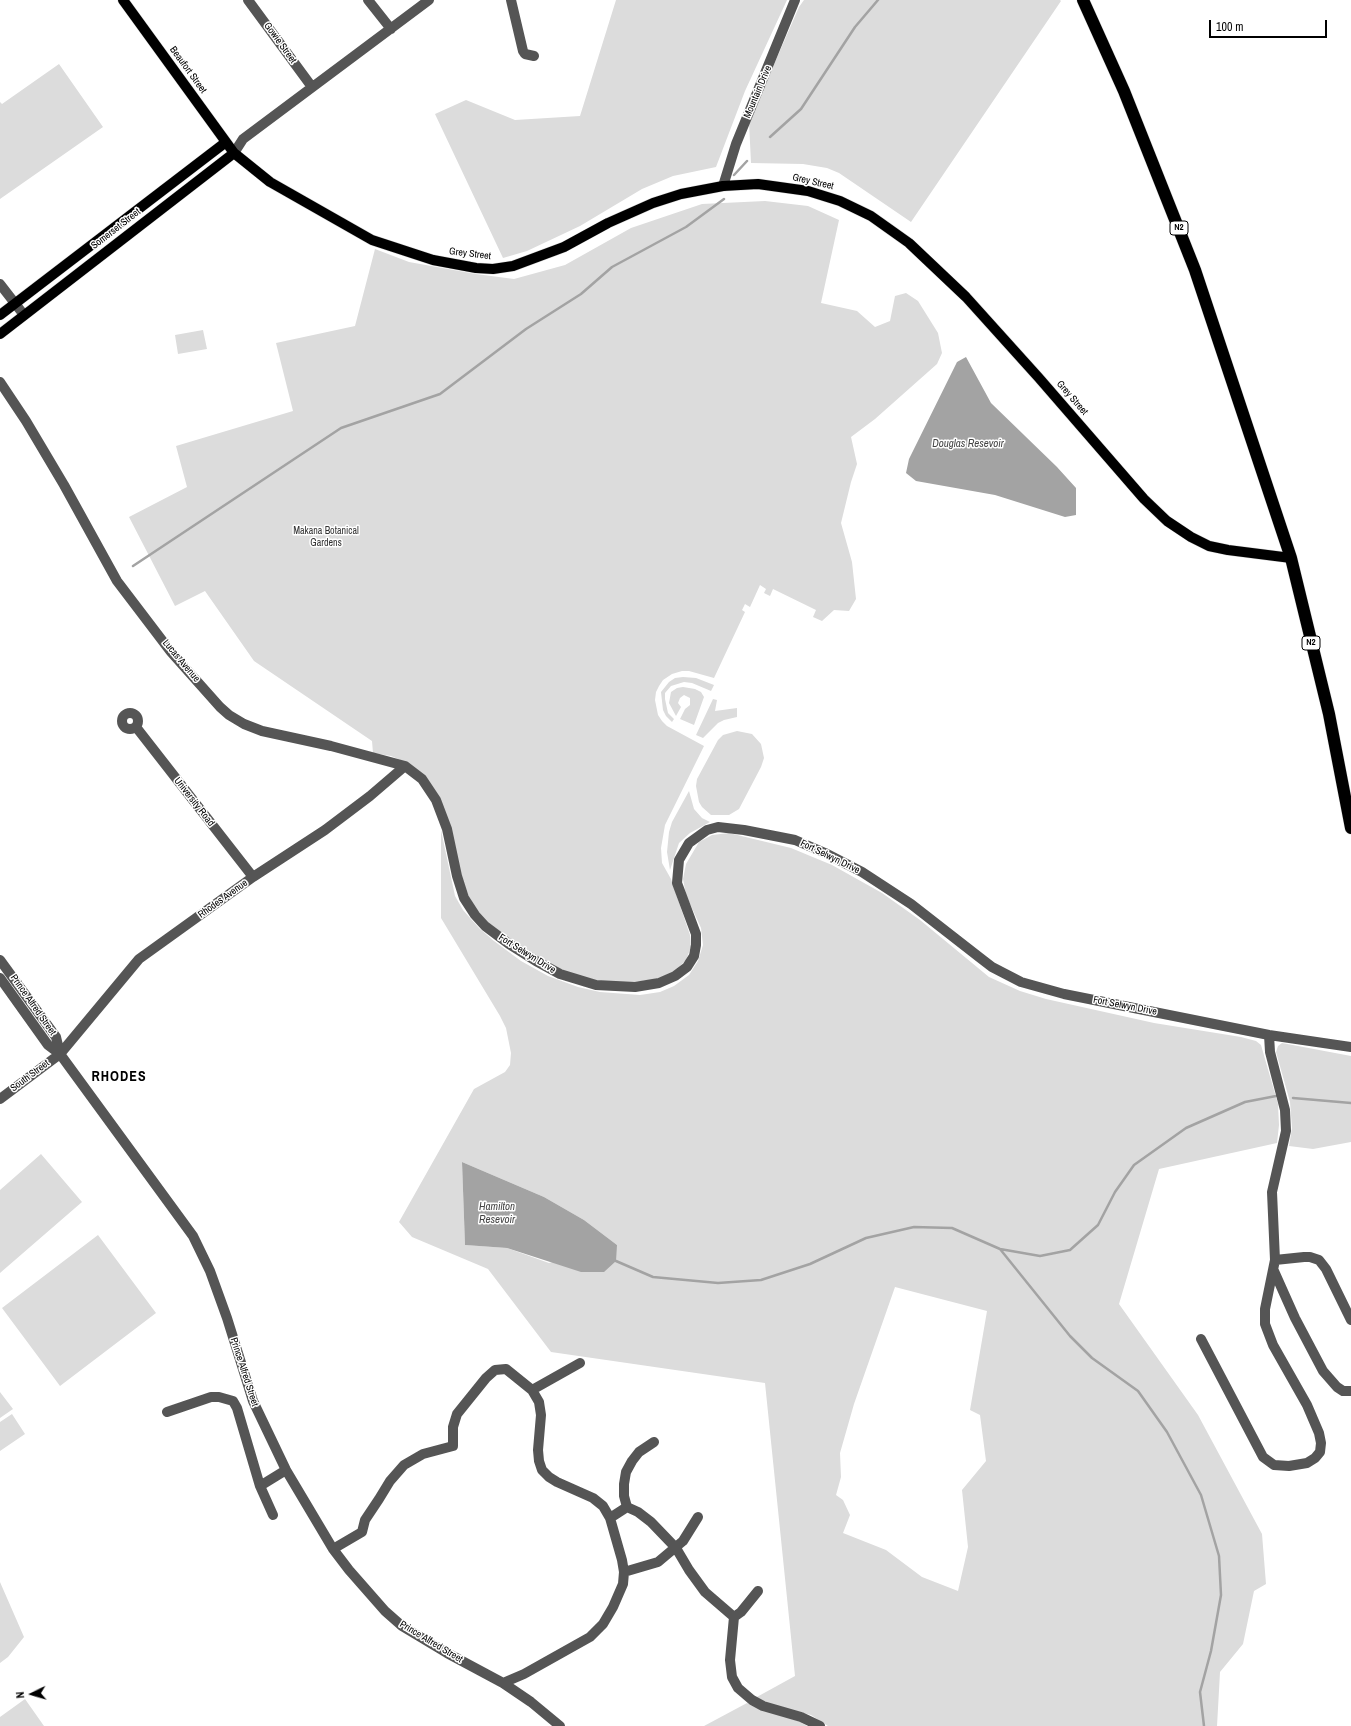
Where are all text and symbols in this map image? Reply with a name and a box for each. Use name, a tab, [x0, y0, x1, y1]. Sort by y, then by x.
scale bar	[1211, 12, 1329, 38]
text: 100 m	[1216, 19, 1243, 35]
street label: Gowie Street	[261, 20, 299, 66]
street label: Beaufort Street	[167, 44, 209, 96]
street label: Mountain Drive	[742, 64, 774, 120]
street label: Grey Street	[791, 171, 835, 193]
street label: Somerset Street	[89, 206, 143, 252]
road number: N2	[1170, 221, 1188, 235]
street label: Grey Street	[448, 245, 492, 263]
street label: Grey Street	[1054, 378, 1090, 418]
water label: Douglas Resevoir	[932, 437, 1004, 451]
park label: Makana Botanical Gardens	[293, 525, 359, 548]
road number: N2	[1302, 636, 1320, 650]
street label: Lucas Avenue	[160, 637, 202, 685]
street label: University Road	[171, 775, 217, 829]
street label: Fort Selwyn Drive	[798, 837, 862, 877]
street label: Rhodes Avenue	[196, 877, 250, 921]
street label: Fort Selwyn Drive	[496, 932, 558, 976]
street label: Prince Alfred Street	[8, 972, 58, 1038]
street label: Fort Selwyn Drive	[1092, 994, 1158, 1018]
street label: South Street	[8, 1057, 52, 1095]
district label: RHODES	[91, 1069, 147, 1085]
water label: Hamilton Resevoir	[479, 1200, 515, 1226]
street label: Prince Alfred Street	[227, 1336, 261, 1408]
street label: Prince Alfred Street	[397, 1618, 465, 1666]
north arrow	[12, 1674, 52, 1714]
text: N	[13, 1691, 27, 1699]

